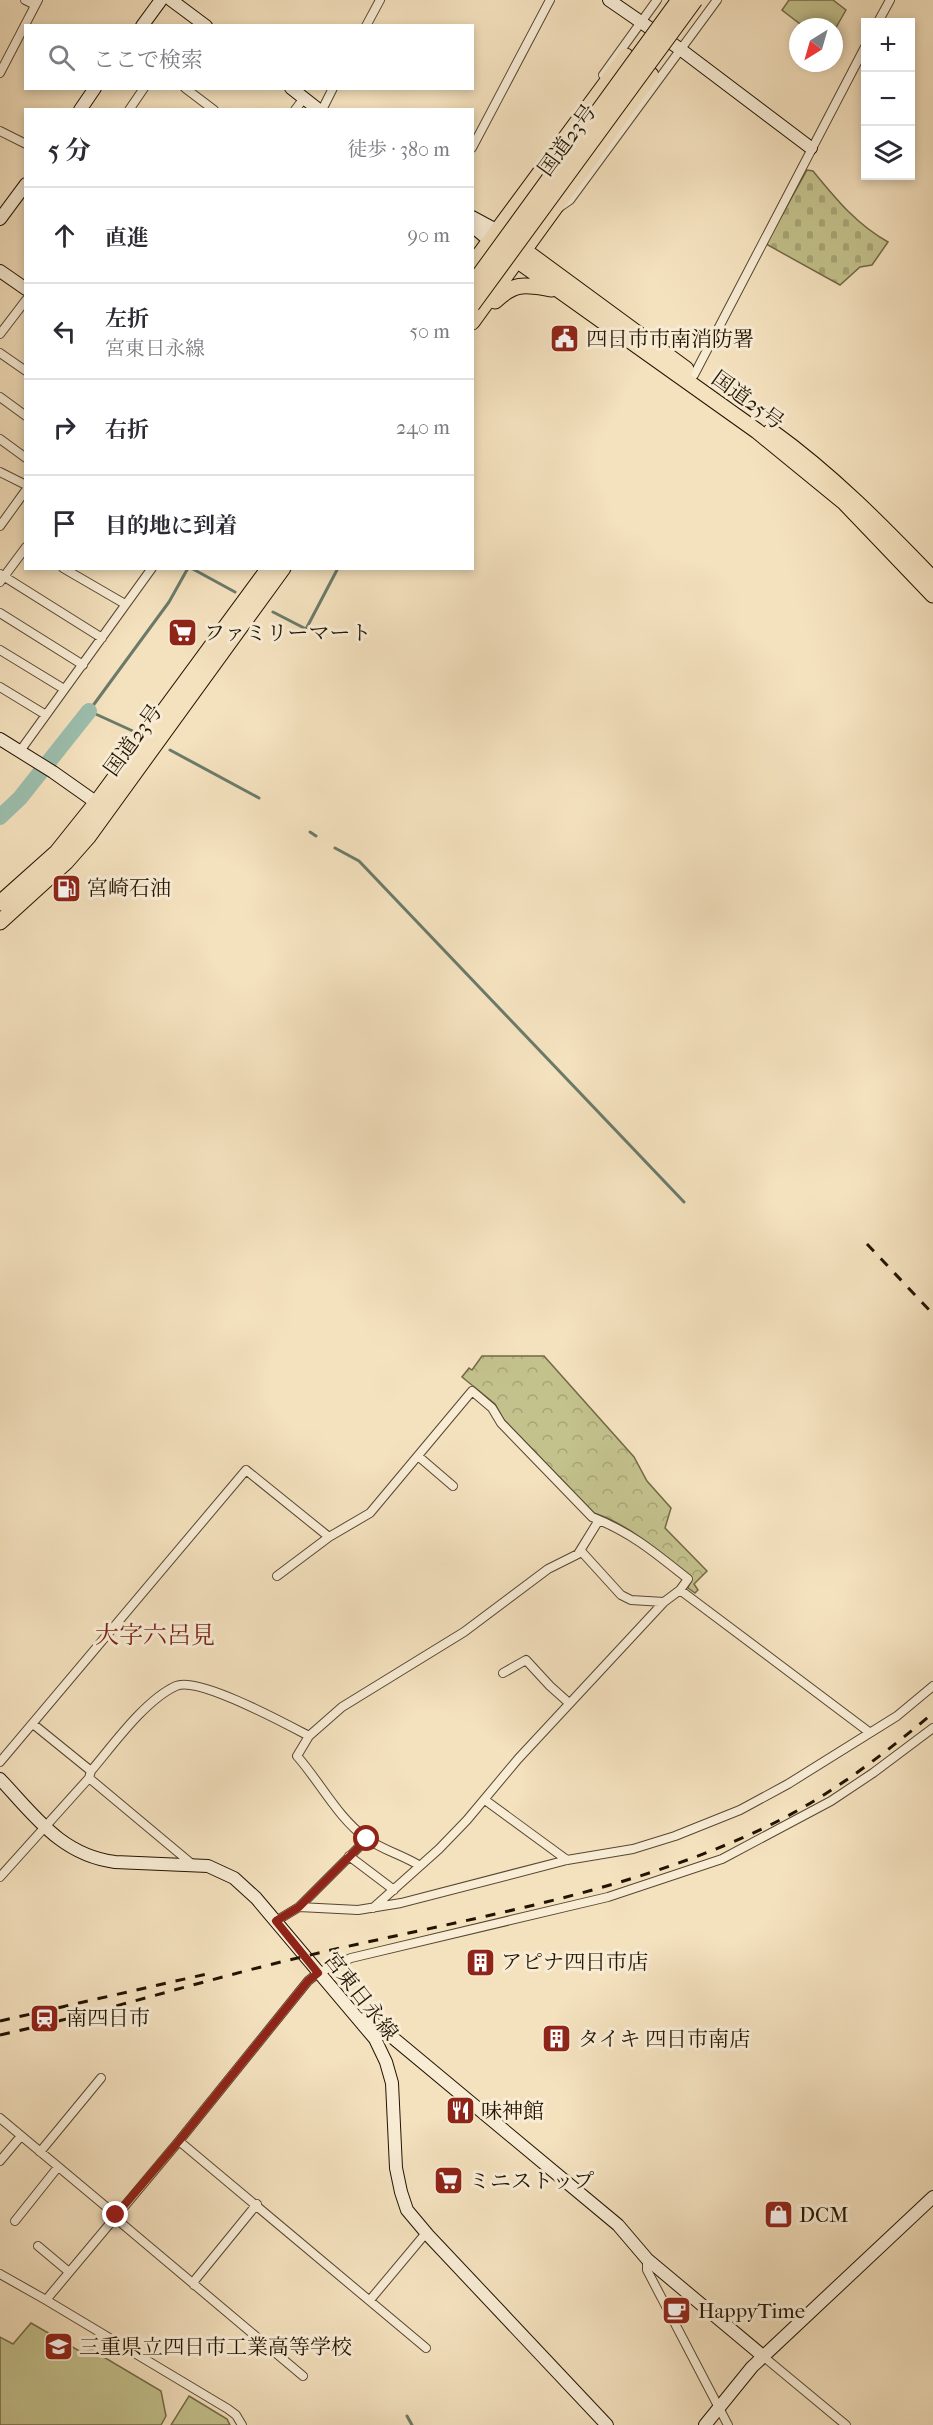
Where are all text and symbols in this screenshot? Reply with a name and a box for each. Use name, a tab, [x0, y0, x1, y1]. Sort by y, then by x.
north arrow	[789, 18, 843, 72]
map controls	[861, 18, 915, 180]
button: +	[861, 18, 915, 72]
search box	[24, 24, 474, 90]
icon: search	[45, 41, 78, 74]
text: ここで検索	[93, 47, 203, 73]
button: −	[861, 72, 915, 126]
street label: 国道23号	[533, 100, 601, 180]
button: layers	[861, 126, 915, 180]
text: 5 分	[48, 135, 91, 166]
text: 徒歩 · 380 m	[347, 138, 450, 161]
icon: ahead	[48, 219, 81, 252]
text: 90 m	[408, 224, 450, 247]
text: 直進	[105, 225, 149, 251]
text: 左折	[105, 306, 149, 332]
icon: left	[48, 315, 81, 348]
text: 50 m	[409, 320, 450, 343]
public building icon: 四日市市南消防署	[549, 323, 581, 355]
place label: 四日市市南消防署	[586, 327, 754, 351]
text: 宮東日永線	[105, 337, 205, 360]
street label: 国道25号	[707, 366, 789, 434]
icon: right	[48, 411, 81, 444]
text: 240 m	[396, 416, 450, 439]
text: 右折	[105, 417, 149, 443]
icon: arrive	[48, 507, 81, 540]
text: 目的地に到着	[105, 513, 237, 539]
supermarket icon: ファミリーマート	[167, 617, 199, 649]
place label: ファミリーマート	[204, 621, 372, 645]
street label: 国道23号	[99, 700, 167, 780]
fuel station icon: 宮崎石油	[50, 872, 82, 904]
place label: 宮崎石油	[87, 876, 171, 900]
district label: 大字六呂見	[95, 1621, 215, 1649]
route start	[353, 1825, 379, 1851]
building icon: アピナ四日市店	[464, 1946, 496, 1978]
street label: 宮東日永線	[319, 1947, 403, 2045]
place label: アピナ四日市店	[501, 1950, 648, 1974]
station icon: 南四日市	[29, 2002, 61, 2034]
place label: 南四日市	[66, 2006, 150, 2030]
building icon: タイキ 四日市南店	[541, 2023, 573, 2055]
place label: タイキ 四日市南店	[578, 2027, 750, 2051]
restaurant icon: 味神館	[444, 2095, 476, 2127]
place label: 味神館	[481, 2099, 544, 2123]
supermarket icon: ミニストップ	[432, 2165, 464, 2197]
place label: ミニストップ	[469, 2169, 594, 2193]
shop icon: DCM	[762, 2199, 794, 2231]
route end	[102, 2201, 128, 2227]
place label: DCM	[799, 2203, 848, 2227]
cafe icon: HappyTime	[661, 2295, 693, 2327]
place label: HappyTime	[698, 2299, 805, 2323]
school or university icon: 三重県立四日市工業高等学校	[42, 2331, 74, 2363]
place label: 三重県立四日市工業高等学校	[79, 2335, 352, 2359]

